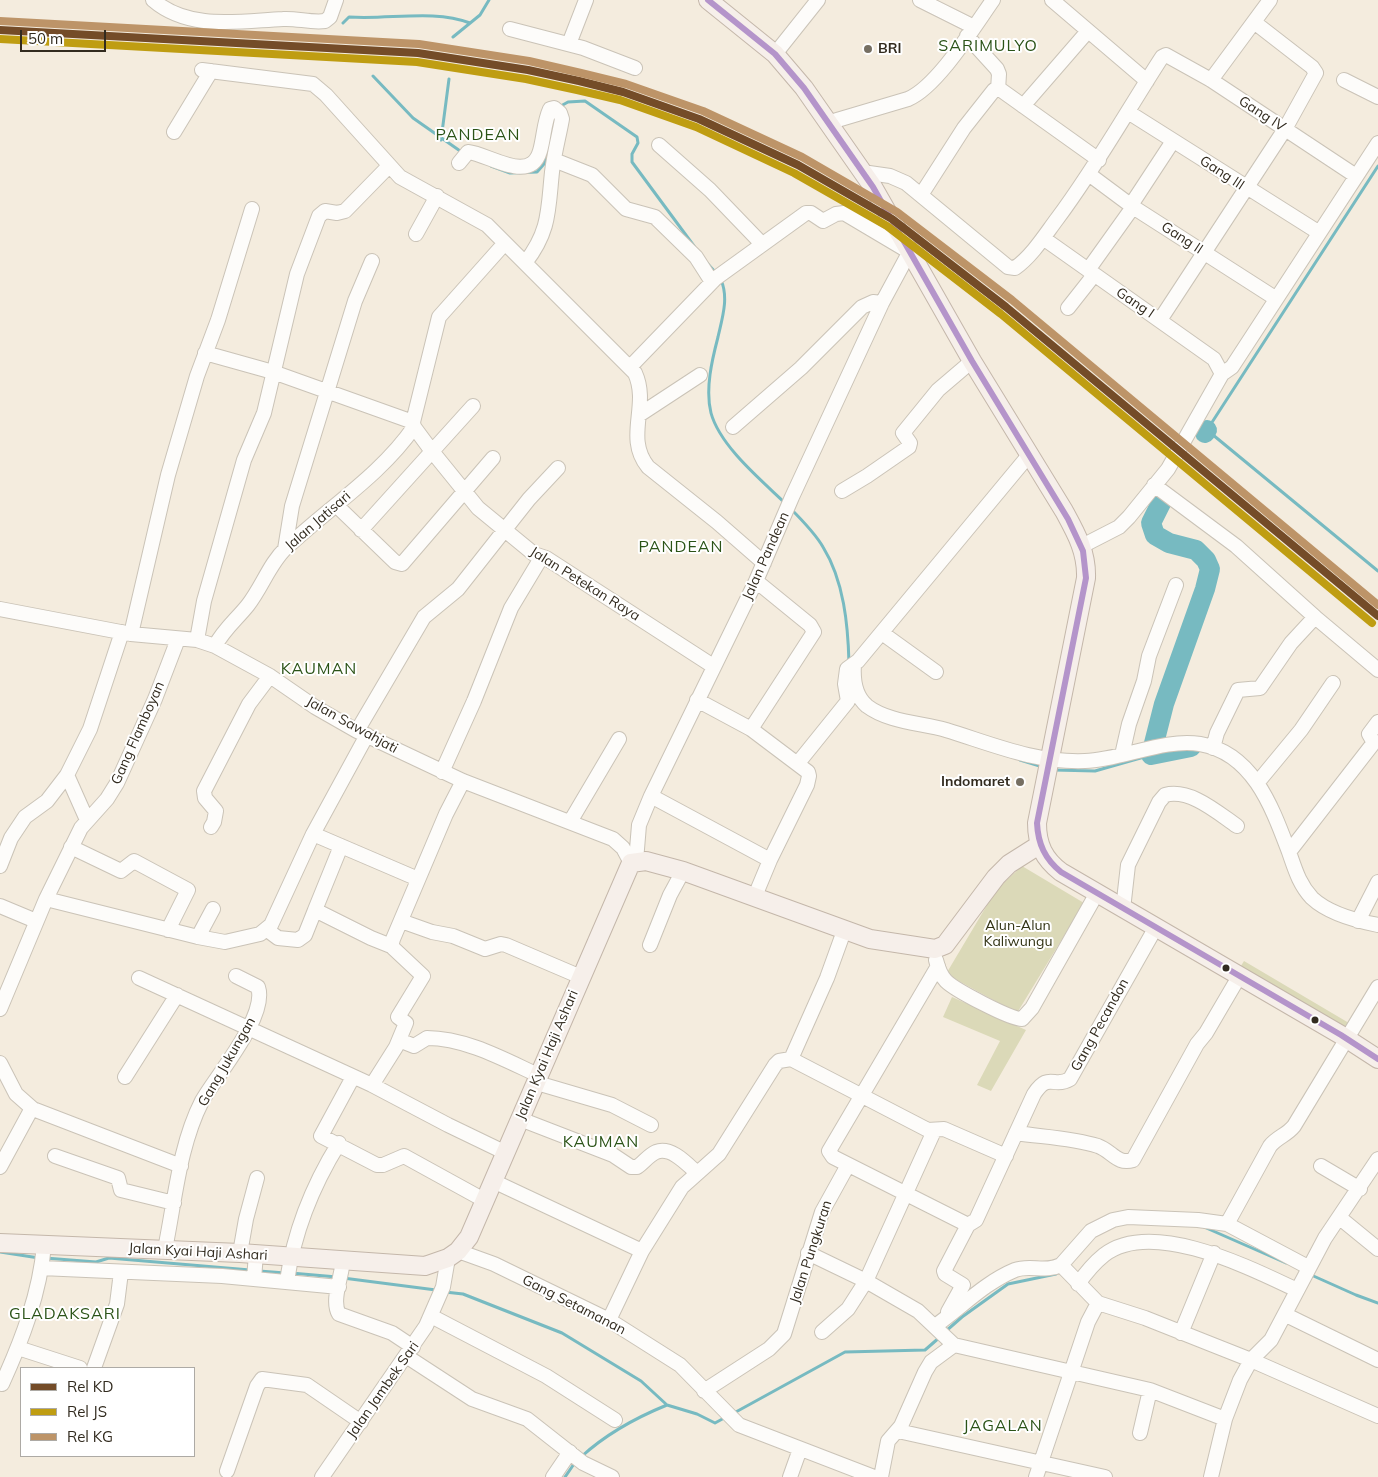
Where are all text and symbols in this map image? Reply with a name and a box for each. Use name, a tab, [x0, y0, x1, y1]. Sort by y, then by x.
scale bar	[22, 20, 109, 52]
text: 50 m	[28, 29, 63, 48]
district label: SARIMULYO	[937, 36, 1039, 56]
place label: BRI	[878, 41, 901, 57]
marker: BRI	[862, 43, 874, 55]
street label: Gang IV	[1235, 93, 1289, 135]
district label: PANDEAN	[435, 125, 521, 145]
street label: Gang III	[1197, 152, 1247, 194]
street label: Gang II	[1158, 218, 1206, 258]
street label: Gang I	[1113, 284, 1157, 322]
street label: Jalan Jatisari	[282, 488, 354, 554]
street label: Jalan Pandean	[739, 509, 793, 603]
district label: PANDEAN	[638, 537, 724, 557]
street label: Jalan Petekan Raya	[527, 543, 643, 625]
district label: KAUMAN	[280, 659, 358, 679]
street label: Gang Flamboyan	[108, 679, 168, 787]
street label: Jalan Sawahjati	[303, 693, 401, 757]
place label: Indomaret	[941, 774, 1010, 790]
marker: Indomaret	[1014, 776, 1026, 788]
park label: Alun-Alun Kaliwungu	[984, 918, 1052, 950]
unlabelled marker	[1221, 963, 1231, 973]
street label: Gang Pecandon	[1068, 976, 1132, 1074]
street label: Jalan Kyai Haji Ashari	[512, 988, 582, 1122]
street label: Gang Jukungan	[195, 1014, 259, 1110]
unlabelled marker	[1310, 1015, 1320, 1025]
district label: KAUMAN	[562, 1132, 640, 1152]
street label: Jalan Pungkuran	[786, 1198, 836, 1306]
street label: Jalan Kyai Haji Ashari	[128, 1240, 268, 1264]
street label: Gang Setamanan	[519, 1272, 629, 1338]
district label: GLADAKSARI	[8, 1304, 122, 1324]
street label: Jalan Jambek Sari	[343, 1338, 423, 1442]
legend	[20, 1367, 195, 1457]
text: Rel KD	[67, 1377, 114, 1396]
text: Rel JS	[67, 1402, 107, 1421]
district label: JAGALAN	[962, 1416, 1044, 1436]
text: Rel KG	[67, 1427, 113, 1446]

